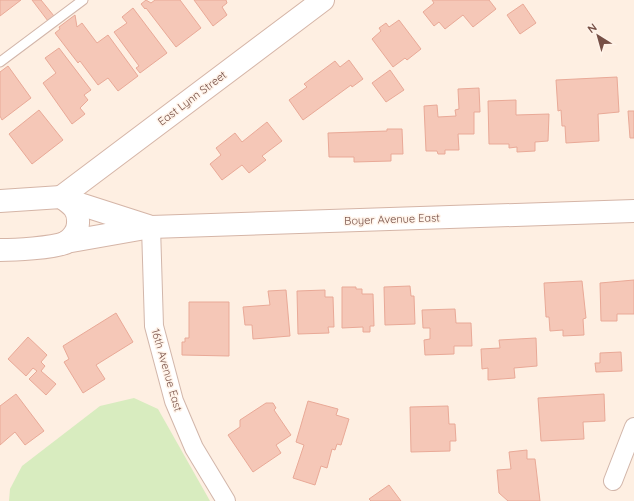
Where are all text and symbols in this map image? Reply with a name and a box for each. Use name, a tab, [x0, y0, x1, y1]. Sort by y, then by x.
north arrow	[578, 16, 618, 56]
text: N	[585, 20, 599, 36]
street label: East Lynn Street	[155, 67, 229, 128]
street label: Boyer Avenue East	[344, 210, 440, 228]
street label: 16th Avenue East	[149, 327, 186, 413]

